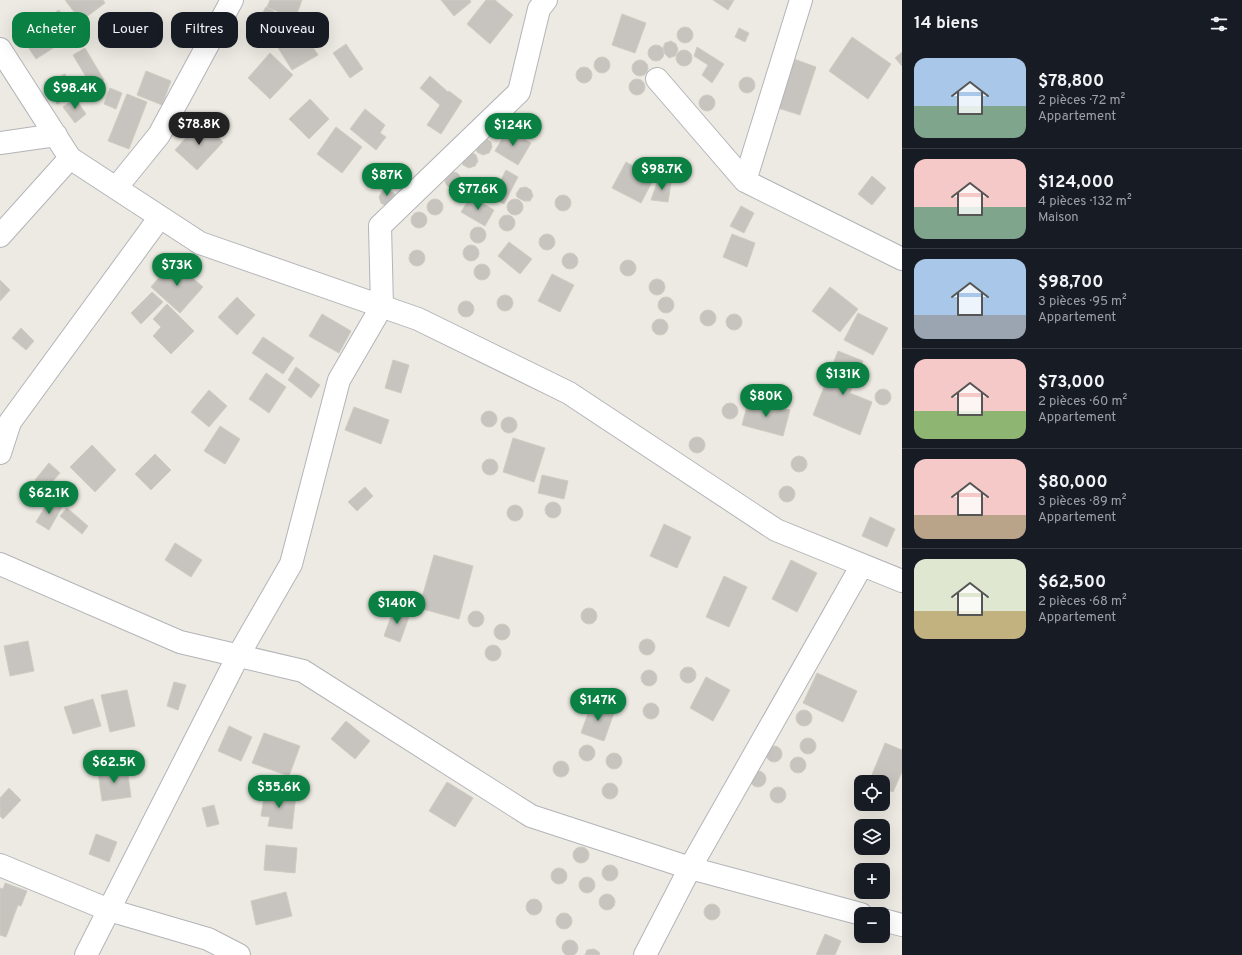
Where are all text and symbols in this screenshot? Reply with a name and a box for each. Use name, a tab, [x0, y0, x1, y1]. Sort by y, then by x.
chip: Acheter	[12, 12, 90, 48]
chip: Louer	[98, 12, 163, 48]
chip: Filtres	[171, 12, 238, 48]
chip: Nouveau	[246, 12, 329, 48]
text: 14 biens	[914, 13, 979, 35]
icon: filters	[1208, 13, 1230, 35]
text: $78,800	[1038, 71, 1104, 93]
icon: home	[946, 74, 994, 122]
pin: $98.4K	[42, 76, 108, 110]
text: $98.4K	[53, 81, 97, 97]
text: 2 pièces · 72 m²	[1038, 93, 1125, 109]
text: Appartement	[1038, 109, 1116, 125]
pin: $78.8K	[166, 112, 232, 146]
pin: $124K	[485, 113, 541, 147]
text: $78.8K	[178, 117, 220, 133]
text: $124K	[494, 118, 532, 134]
pin: $98.7K	[629, 157, 695, 191]
text: $98.7K	[641, 162, 683, 178]
pin: $87K	[363, 163, 411, 197]
text: $87K	[371, 168, 403, 184]
text: $124,000	[1038, 172, 1114, 194]
icon: home	[946, 175, 994, 223]
pin: $77.6K	[445, 177, 511, 211]
text: $77.6K	[458, 182, 498, 198]
text: 4 pièces · 132 m²	[1038, 194, 1132, 210]
text: Maison	[1038, 210, 1079, 226]
pin: $73K	[153, 253, 201, 287]
text: $73K	[161, 258, 193, 274]
text: $98,700	[1038, 272, 1103, 294]
icon: home	[946, 275, 994, 323]
text: 3 pièces · 95 m²	[1038, 294, 1127, 310]
text: Appartement	[1038, 310, 1116, 326]
pin: $131K	[815, 362, 871, 396]
text: $131K	[825, 367, 861, 383]
text: $73,000	[1038, 372, 1105, 394]
icon: home	[946, 375, 994, 423]
pin: $80K	[742, 384, 790, 418]
text: $80K	[749, 389, 783, 405]
text: 2 pièces · 60 m²	[1038, 394, 1127, 410]
text: Appartement	[1038, 410, 1116, 426]
text: $80,000	[1038, 472, 1108, 494]
icon: home	[946, 475, 994, 523]
pin: $62.1K	[16, 481, 82, 515]
text: $62.1K	[28, 486, 70, 502]
text: 3 pièces · 89 m²	[1038, 494, 1126, 510]
text: Appartement	[1038, 510, 1116, 526]
text: $62,500	[1038, 572, 1106, 594]
icon: home	[946, 575, 994, 623]
pin: $140K	[369, 591, 425, 625]
text: 2 pièces · 68 m²	[1038, 594, 1127, 610]
text: $140K	[377, 596, 417, 612]
text: Appartement	[1038, 610, 1116, 626]
pin: $147K	[570, 688, 626, 722]
text: $147K	[579, 693, 617, 709]
pin: $62.5K	[81, 750, 147, 784]
text: $62.5K	[92, 755, 136, 771]
pin: $55.6K	[246, 775, 312, 809]
map controls	[854, 775, 890, 943]
button: locate	[854, 775, 890, 811]
text: $55.6K	[257, 780, 301, 796]
button: layers	[854, 819, 890, 855]
button: +	[854, 863, 890, 899]
button: −	[854, 907, 890, 943]

